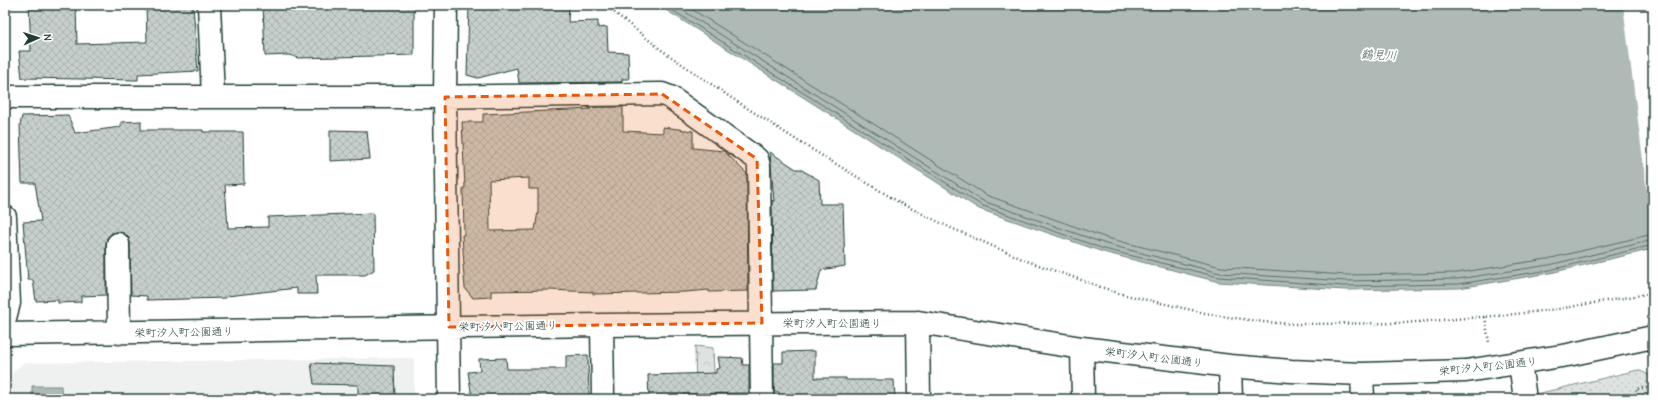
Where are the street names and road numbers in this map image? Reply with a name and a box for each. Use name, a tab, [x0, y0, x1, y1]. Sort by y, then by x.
street label: 栄町汐入町公園通り	[783, 317, 882, 330]
street label: 栄町汐入町公園通り	[458, 319, 558, 334]
street label: 栄町汐入町公園通り	[134, 325, 234, 340]
street label: 栄町汐入町公園通り	[1104, 345, 1204, 370]
street label: 栄町汐入町公園通り	[1438, 355, 1538, 378]

